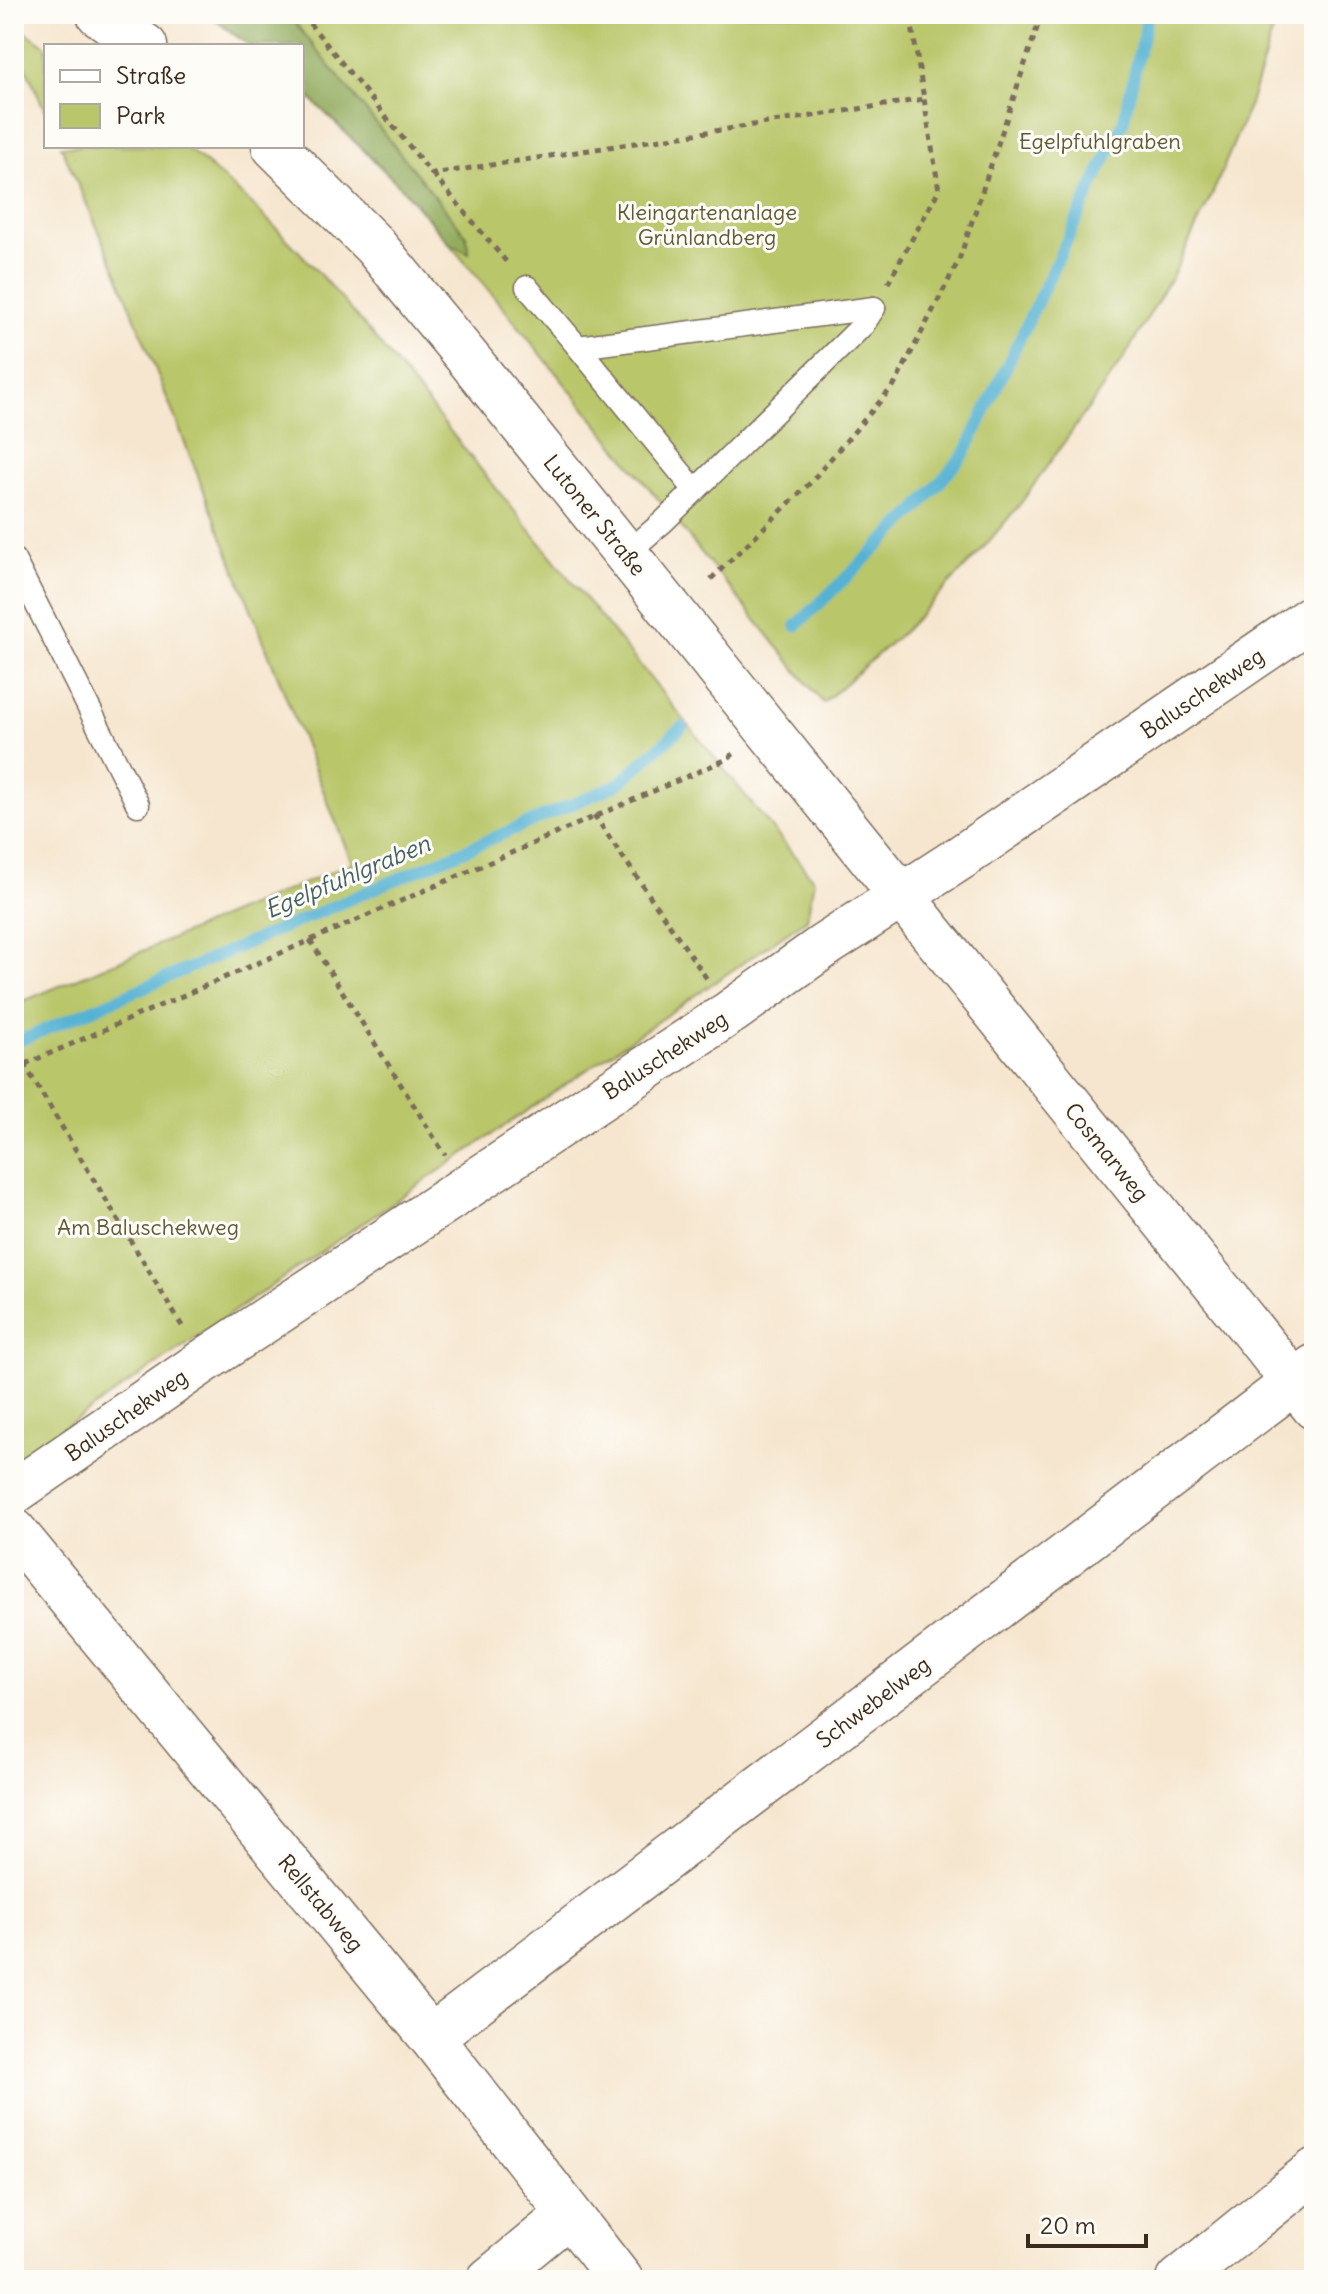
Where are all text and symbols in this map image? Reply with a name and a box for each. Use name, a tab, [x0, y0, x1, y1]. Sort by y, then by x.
legend	[44, 44, 304, 148]
text: Straße	[116, 60, 186, 90]
text: Park	[116, 100, 166, 130]
park label: Egelpfuhlgraben	[1019, 127, 1181, 155]
park label: Kleingartenanlage Grünlandberg	[617, 198, 797, 251]
street label: Lutoner Straße	[538, 449, 652, 581]
street label: Baluschekweg	[1135, 641, 1269, 745]
water label: Egelpfuhlgraben	[260, 827, 435, 924]
street label: Baluschekweg	[597, 1004, 733, 1106]
street label: Cosmarweg	[1059, 1097, 1155, 1207]
park label: Am Baluschekweg	[57, 1213, 239, 1241]
street label: Baluschekweg	[59, 1362, 193, 1468]
street label: Schwebelweg	[810, 1650, 936, 1754]
street label: Rellstabweg	[272, 1848, 370, 1958]
scale bar	[1028, 2198, 1146, 2248]
text: 20 m	[1040, 2210, 1096, 2240]

